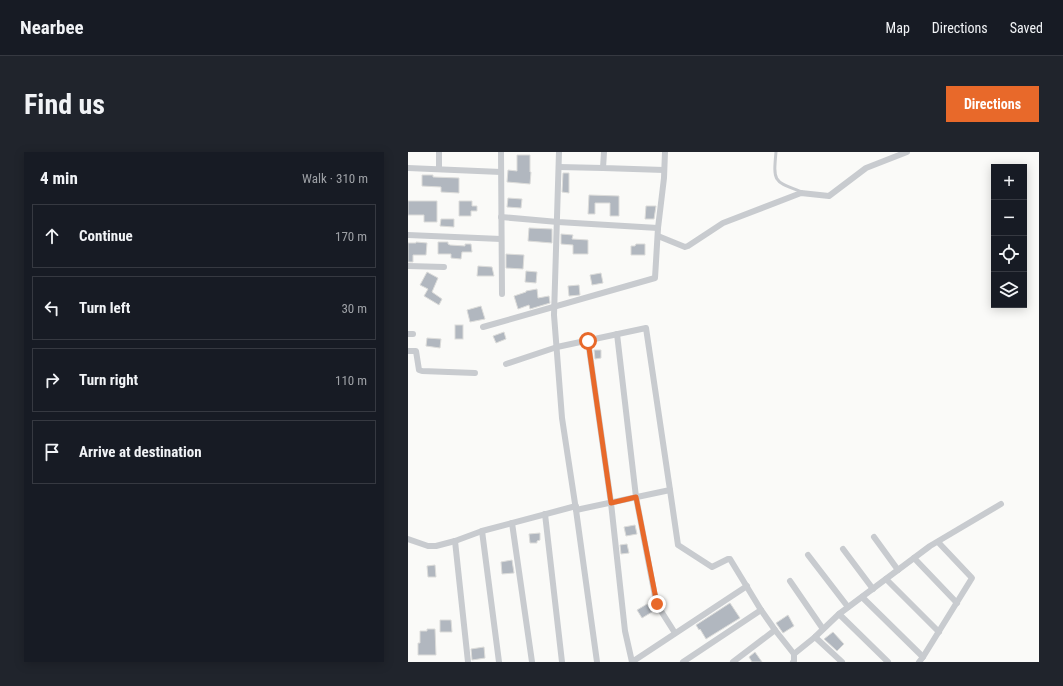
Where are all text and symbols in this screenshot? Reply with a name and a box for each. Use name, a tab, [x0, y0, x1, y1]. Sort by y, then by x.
text: Nearbee	[20, 16, 84, 39]
text: Map	[886, 20, 910, 36]
text: Directions	[932, 20, 988, 36]
text: Saved	[1010, 20, 1043, 36]
button: Directions	[946, 86, 1039, 122]
text: Find us	[24, 88, 105, 121]
map controls	[991, 164, 1027, 308]
button: +	[991, 164, 1027, 200]
text: 4 min	[40, 168, 78, 188]
text: Walk · 310 m	[302, 171, 368, 186]
button: −	[991, 200, 1027, 236]
icon: ahead	[41, 225, 63, 247]
text: Continue	[79, 227, 133, 245]
text: 170 m	[335, 229, 367, 244]
button: locate	[991, 236, 1027, 272]
button: layers	[991, 272, 1027, 308]
icon: left	[41, 297, 63, 319]
text: Turn left	[79, 299, 130, 317]
text: 30 m	[341, 301, 367, 316]
route start	[579, 332, 597, 350]
icon: right	[41, 369, 63, 391]
text: Turn right	[79, 371, 138, 389]
text: 110 m	[335, 373, 367, 388]
icon: arrive	[41, 441, 63, 463]
text: Arrive at destination	[79, 443, 202, 461]
route end	[648, 595, 666, 613]

